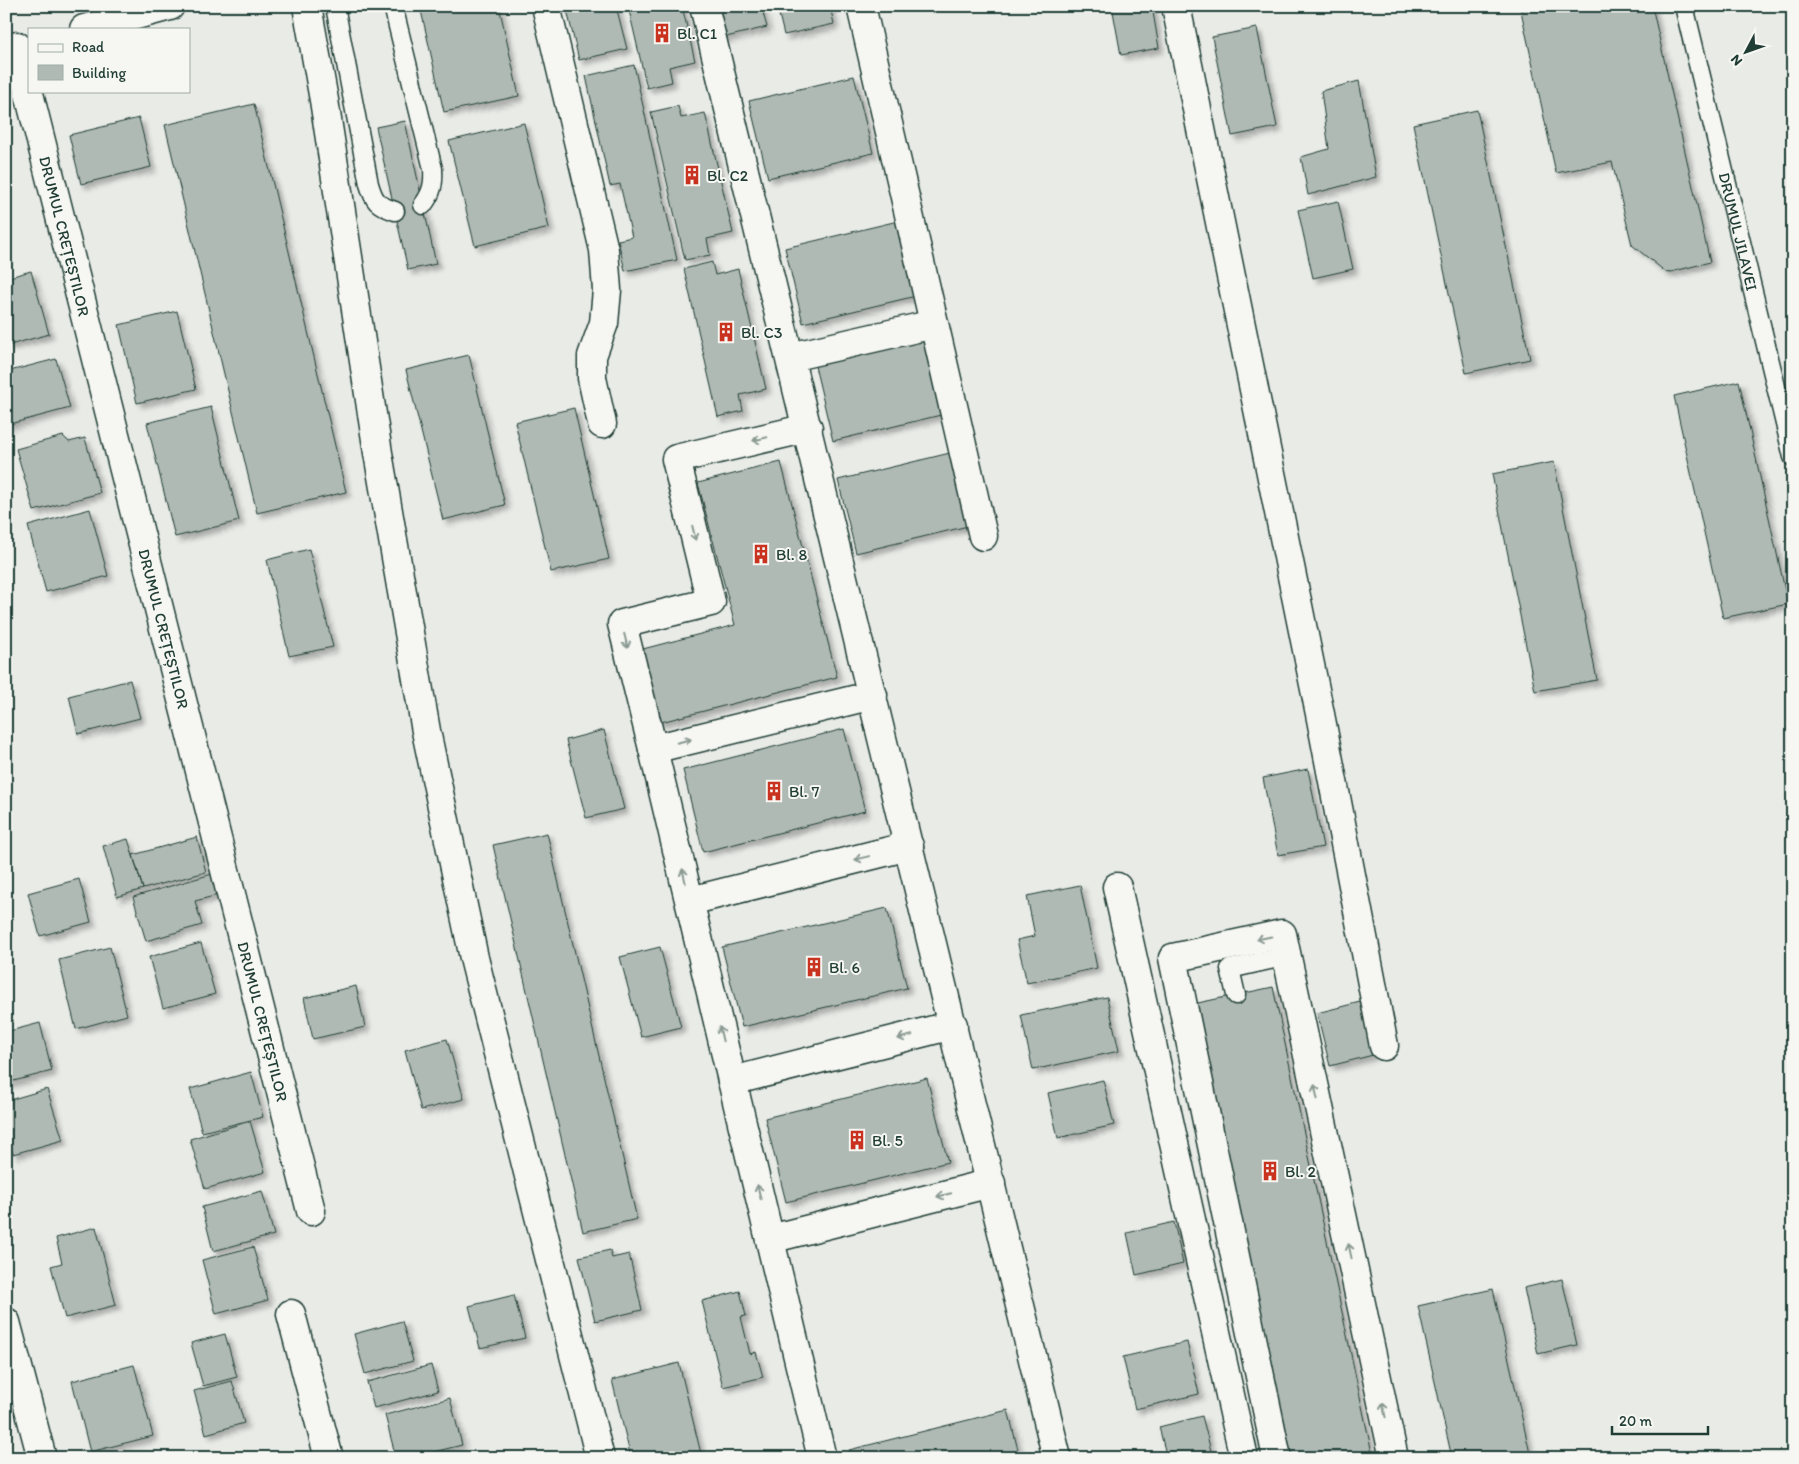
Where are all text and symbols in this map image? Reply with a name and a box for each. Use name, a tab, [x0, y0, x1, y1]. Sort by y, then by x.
building icon: Bl. C1	[651, 22, 673, 44]
place label: Bl. C1	[677, 24, 718, 43]
legend	[28, 28, 190, 92]
north arrow	[1722, 28, 1772, 78]
text: Road	[72, 38, 105, 56]
text: N	[1727, 51, 1746, 69]
text: Building	[72, 64, 126, 82]
street label: DRUMUL CREȚEȘTILOR	[36, 154, 94, 318]
building icon: Bl. C2	[681, 164, 703, 186]
place label: Bl. C2	[707, 166, 749, 185]
street label: DRUMUL JILAVEI	[1715, 170, 1762, 293]
building icon: Bl. C3	[715, 321, 737, 343]
place label: Bl. C3	[741, 323, 783, 342]
one-way arrow	[753, 435, 769, 444]
one-way arrow	[690, 525, 699, 541]
building icon: Bl. 8	[750, 543, 772, 565]
place label: Bl. 8	[776, 545, 807, 564]
street label: DRUMUL CREȚEȘTILOR	[135, 547, 193, 711]
one-way arrow	[622, 632, 631, 648]
one-way arrow	[676, 736, 692, 745]
building icon: Bl. 7	[763, 780, 785, 802]
place label: Bl. 7	[789, 782, 819, 801]
one-way arrow	[854, 854, 870, 863]
one-way arrow	[679, 868, 688, 884]
one-way arrow	[1257, 934, 1273, 943]
street label: DRUMUL CREȚEȘTILOR	[234, 939, 293, 1104]
building icon: Bl. 6	[803, 956, 825, 978]
place label: Bl. 6	[829, 958, 860, 977]
one-way arrow	[716, 1026, 725, 1042]
one-way arrow	[898, 1033, 914, 1042]
one-way arrow	[1311, 1085, 1321, 1101]
building icon: Bl. 5	[846, 1129, 868, 1151]
place label: Bl. 5	[872, 1131, 903, 1150]
building icon: Bl. 2	[1259, 1160, 1281, 1182]
place label: Bl. 2	[1285, 1162, 1316, 1181]
one-way arrow	[754, 1184, 763, 1200]
one-way arrow	[936, 1191, 952, 1201]
one-way arrow	[1345, 1244, 1354, 1260]
one-way arrow	[1379, 1403, 1388, 1419]
scale bar	[1612, 1404, 1708, 1436]
text: 20 m	[1619, 1412, 1653, 1430]

